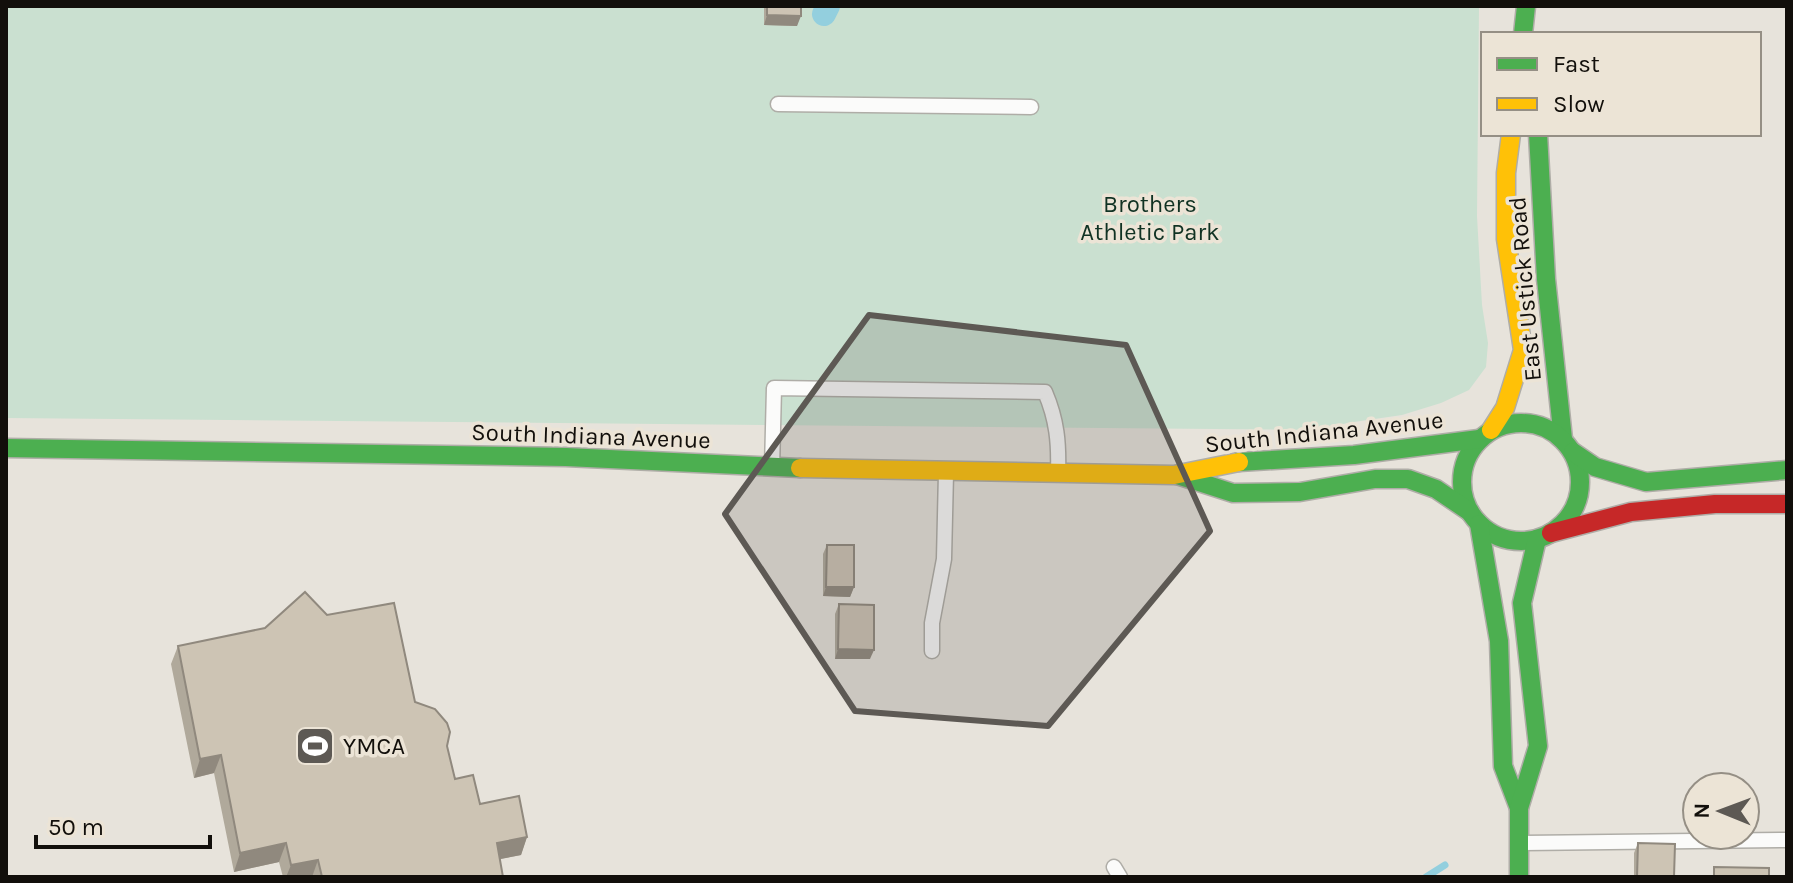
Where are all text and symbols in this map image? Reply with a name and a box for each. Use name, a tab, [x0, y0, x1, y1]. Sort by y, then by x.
legend	[1481, 32, 1761, 136]
text: Fast	[1553, 50, 1600, 78]
text: Slow	[1553, 90, 1605, 118]
park label: Brothers Athletic Park	[1080, 190, 1220, 246]
street label: East Ustick Road	[1503, 195, 1547, 383]
street label: South Indiana Avenue	[1203, 406, 1445, 458]
street label: South Indiana Avenue	[471, 418, 711, 454]
sports icon: YMCA	[294, 725, 336, 767]
place label: YMCA	[343, 732, 405, 760]
north arrow	[1681, 771, 1761, 851]
scale bar	[36, 799, 210, 849]
text: N	[1689, 803, 1715, 819]
text: 50 m	[48, 813, 104, 841]

